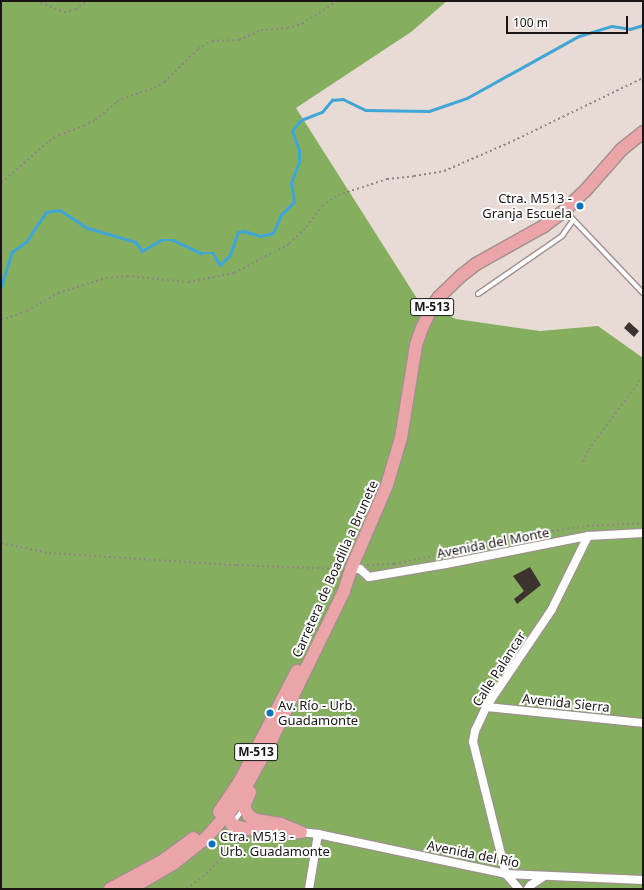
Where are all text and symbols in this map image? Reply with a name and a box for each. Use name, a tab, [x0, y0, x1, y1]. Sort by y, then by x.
scale bar	[508, 8, 630, 34]
text: 100 m	[513, 14, 548, 31]
place label: Ctra. M513 - Granja Escuela	[482, 191, 572, 222]
marker: Ctra. M513 - Granja Escuela	[575, 201, 585, 211]
road number: M-513	[410, 297, 454, 317]
street label: Carretera de Boadilla a Brunete	[289, 478, 381, 660]
street label: Avenida del Monte	[436, 524, 550, 562]
street label: Calle Palancar	[469, 629, 529, 709]
street label: Avenida Sierra	[521, 691, 611, 715]
place label: Av. Río - Urb. Guadamonte	[278, 698, 358, 729]
marker: Av. Río - Urb. Guadamonte	[265, 708, 275, 718]
road number: M-513	[234, 742, 278, 762]
place label: Ctra. M513 - Urb. Guadamonte	[220, 829, 330, 860]
street label: Avenida del Río	[426, 837, 520, 871]
marker: Ctra. M513 - Urb. Guadamonte	[207, 839, 217, 849]

